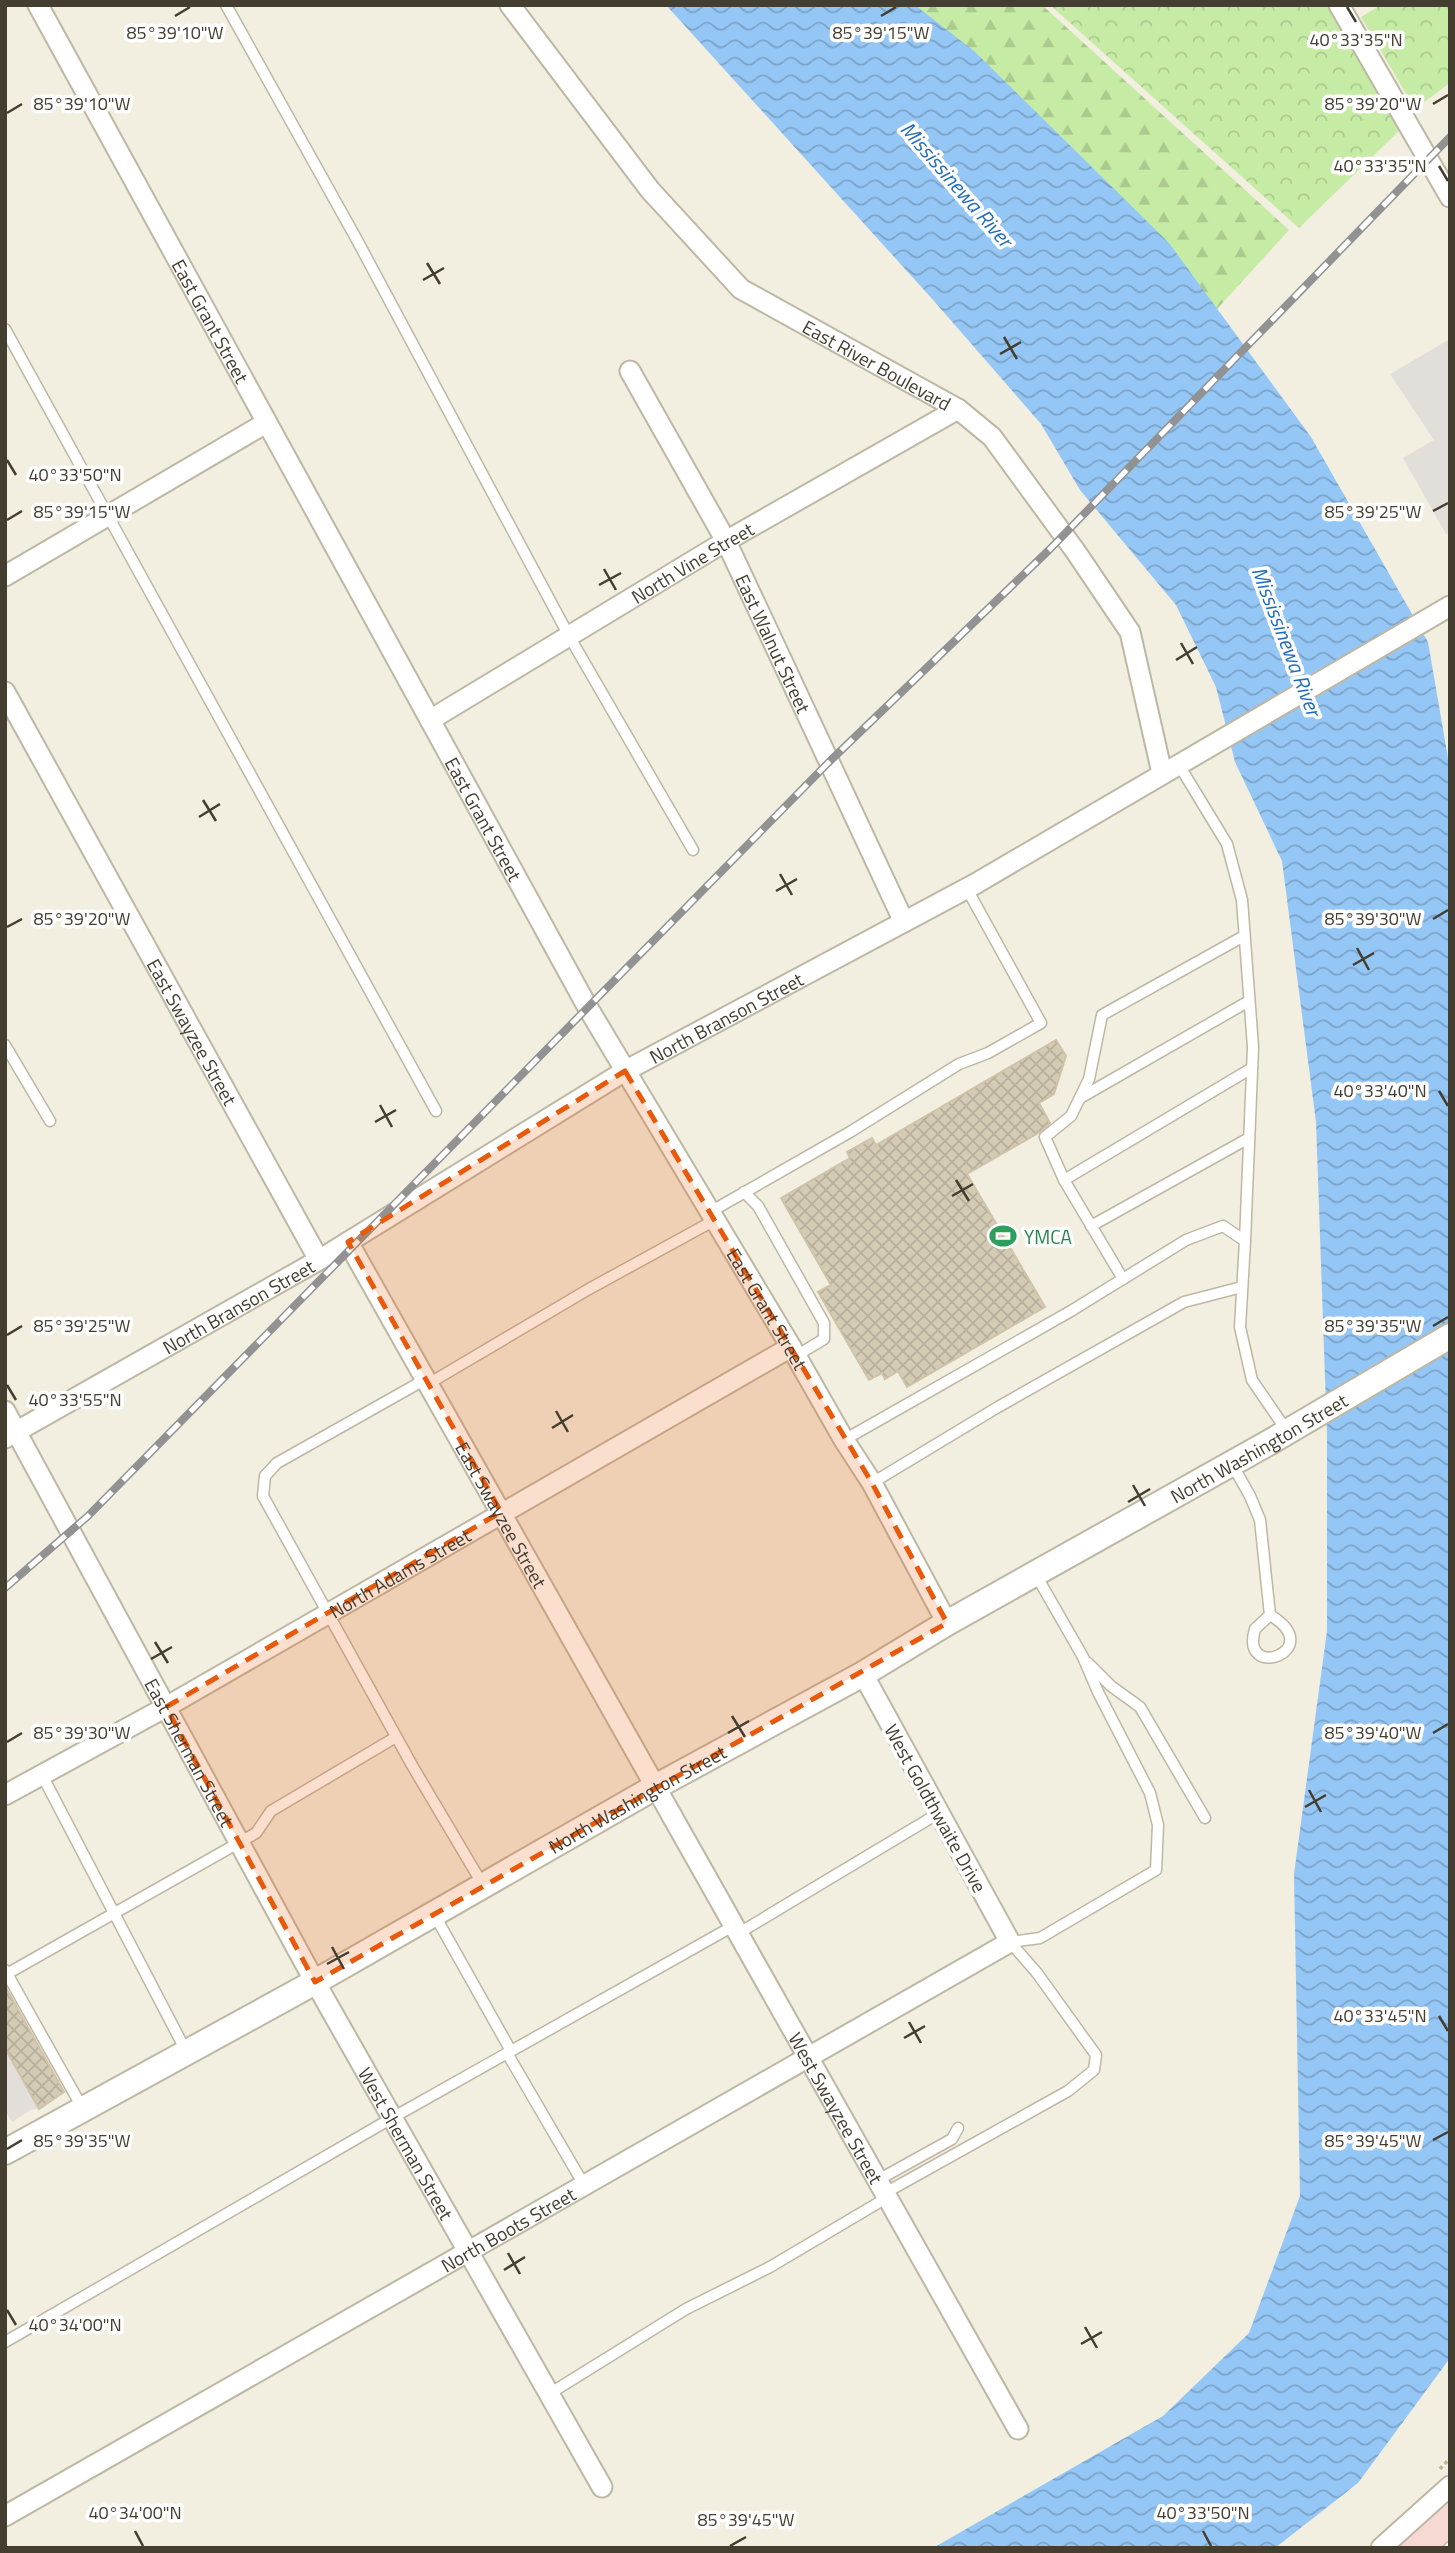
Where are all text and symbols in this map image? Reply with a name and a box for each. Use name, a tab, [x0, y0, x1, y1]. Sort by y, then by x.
text: 85°39'10"W	[127, 19, 224, 46]
text: 85°39'15"W	[833, 19, 930, 46]
text: 40°33'35"N	[1309, 26, 1403, 53]
text: 85°39'10"W	[34, 90, 131, 117]
text: 85°39'20"W	[1325, 90, 1422, 117]
water label: Mississinewa River	[893, 114, 1022, 256]
text: 40°33'35"N	[1333, 152, 1427, 179]
street label: East Grant Street	[165, 253, 257, 388]
street label: East River Boulevard	[798, 312, 957, 417]
text: 40°33'50"N	[28, 461, 122, 488]
text: 85°39'15"W	[34, 498, 131, 525]
text: 85°39'25"W	[1325, 498, 1422, 525]
street label: North Vine Street	[625, 514, 759, 610]
water label: Mississinewa River	[1244, 562, 1331, 722]
street label: East Walnut Street	[729, 569, 819, 718]
street label: East Grant Street	[438, 751, 530, 886]
text: 85°39'20"W	[34, 905, 131, 932]
text: 85°39'30"W	[1325, 905, 1422, 932]
street label: East Swayzee Street	[140, 953, 245, 1111]
street label: North Branson Street	[644, 964, 808, 1070]
text: 40°33'40"N	[1333, 1077, 1427, 1104]
sports icon: YMCA	[988, 1221, 1018, 1251]
place label: YMCA	[1024, 1222, 1072, 1251]
street label: East Grant Street	[720, 1242, 816, 1375]
street label: North Branson Street	[157, 1251, 320, 1361]
text: 85°39'25"W	[34, 1312, 131, 1339]
text: 85°39'35"W	[1325, 1312, 1422, 1339]
street label: North Washington Street	[1165, 1385, 1353, 1510]
text: 40°33'55"N	[28, 1386, 122, 1413]
street label: East Swayzee Street	[449, 1436, 555, 1593]
street label: North Adams Street	[323, 1520, 476, 1625]
street label: East Sherman Street	[138, 1672, 242, 1832]
street label: West Goldthwaite Drive	[878, 1718, 994, 1898]
text: 85°39'30"W	[34, 1719, 131, 1746]
text: 85°39'40"W	[1325, 1719, 1422, 1746]
street label: North Washington Street	[542, 1737, 731, 1860]
text: 40°33'45"N	[1333, 2002, 1427, 2029]
street label: West Swayzee Street	[782, 2026, 891, 2189]
street label: West Sherman Street	[352, 2061, 462, 2225]
text: 85°39'35"W	[34, 2127, 131, 2154]
text: 85°39'45"W	[1325, 2127, 1422, 2154]
street label: North Boots Street	[435, 2179, 581, 2279]
text: 40°34'00"N	[28, 2311, 122, 2338]
text: 40°34'00"N	[88, 2499, 182, 2526]
text: 40°33'50"N	[1156, 2499, 1250, 2526]
text: 85°39'45"W	[698, 2506, 795, 2533]

